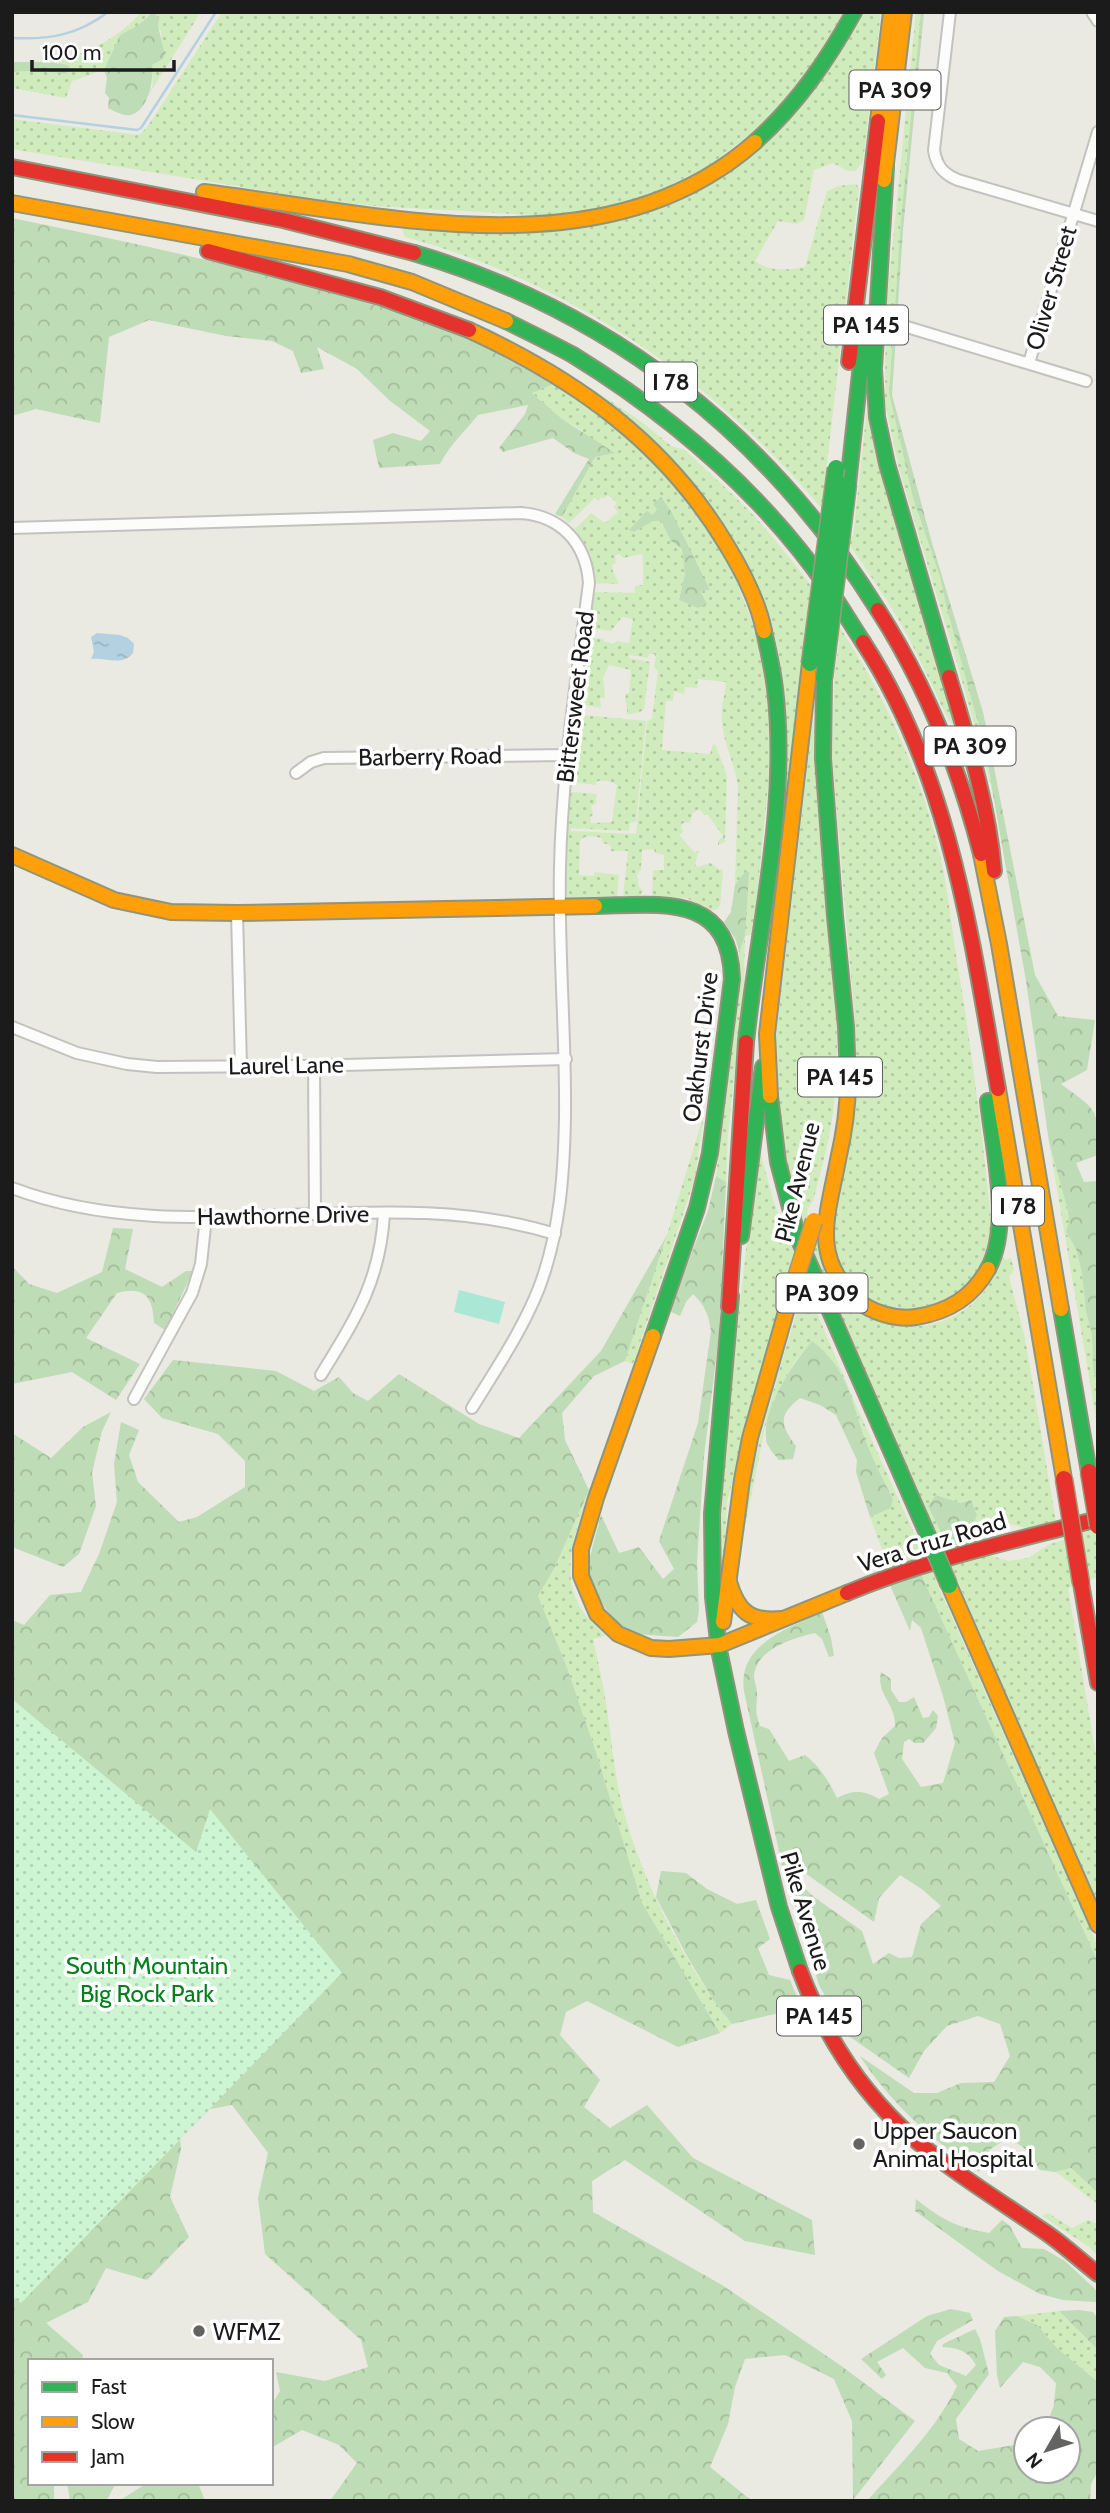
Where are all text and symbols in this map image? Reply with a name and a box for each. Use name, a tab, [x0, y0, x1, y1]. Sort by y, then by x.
scale bar	[32, 28, 173, 72]
text: 100 m	[42, 40, 101, 65]
road number: PA 309	[850, 71, 940, 110]
street label: Oliver Street	[1019, 223, 1083, 353]
road number: PA 145	[824, 306, 908, 344]
road number: I 78	[645, 362, 697, 402]
street label: Bittersweet Road	[550, 610, 600, 784]
road number: PA 309	[925, 726, 1016, 766]
street label: Barberry Road	[358, 740, 502, 772]
street label: Oakhurst Drive	[676, 970, 724, 1124]
street label: Laurel Lane	[228, 1049, 344, 1081]
road number: PA 145	[798, 1058, 882, 1096]
street label: Pike Avenue	[768, 1119, 826, 1245]
road number: I 78	[992, 1186, 1044, 1226]
street label: Hawthorne Drive	[197, 1199, 369, 1231]
road number: PA 309	[776, 1274, 868, 1312]
street label: Vera Cruz Road	[854, 1506, 1010, 1578]
street label: Pike Avenue	[774, 1848, 838, 1974]
park label: South Mountain Big Rock Park	[66, 1951, 228, 2008]
road number: PA 145	[777, 1996, 861, 2036]
place label: Upper Saucon Animal Hospital	[873, 2116, 1034, 2173]
marker: Upper Saucon Animal Hospital	[851, 2136, 867, 2152]
place label: WFMZ	[213, 2317, 281, 2346]
marker: WFMZ	[191, 2323, 207, 2339]
legend	[28, 2359, 273, 2485]
text: Fast	[91, 2374, 127, 2399]
text: Slow	[91, 2409, 135, 2434]
north arrow	[1012, 2415, 1082, 2485]
text: Jam	[90, 2444, 125, 2469]
text: N	[1021, 2448, 1047, 2473]

